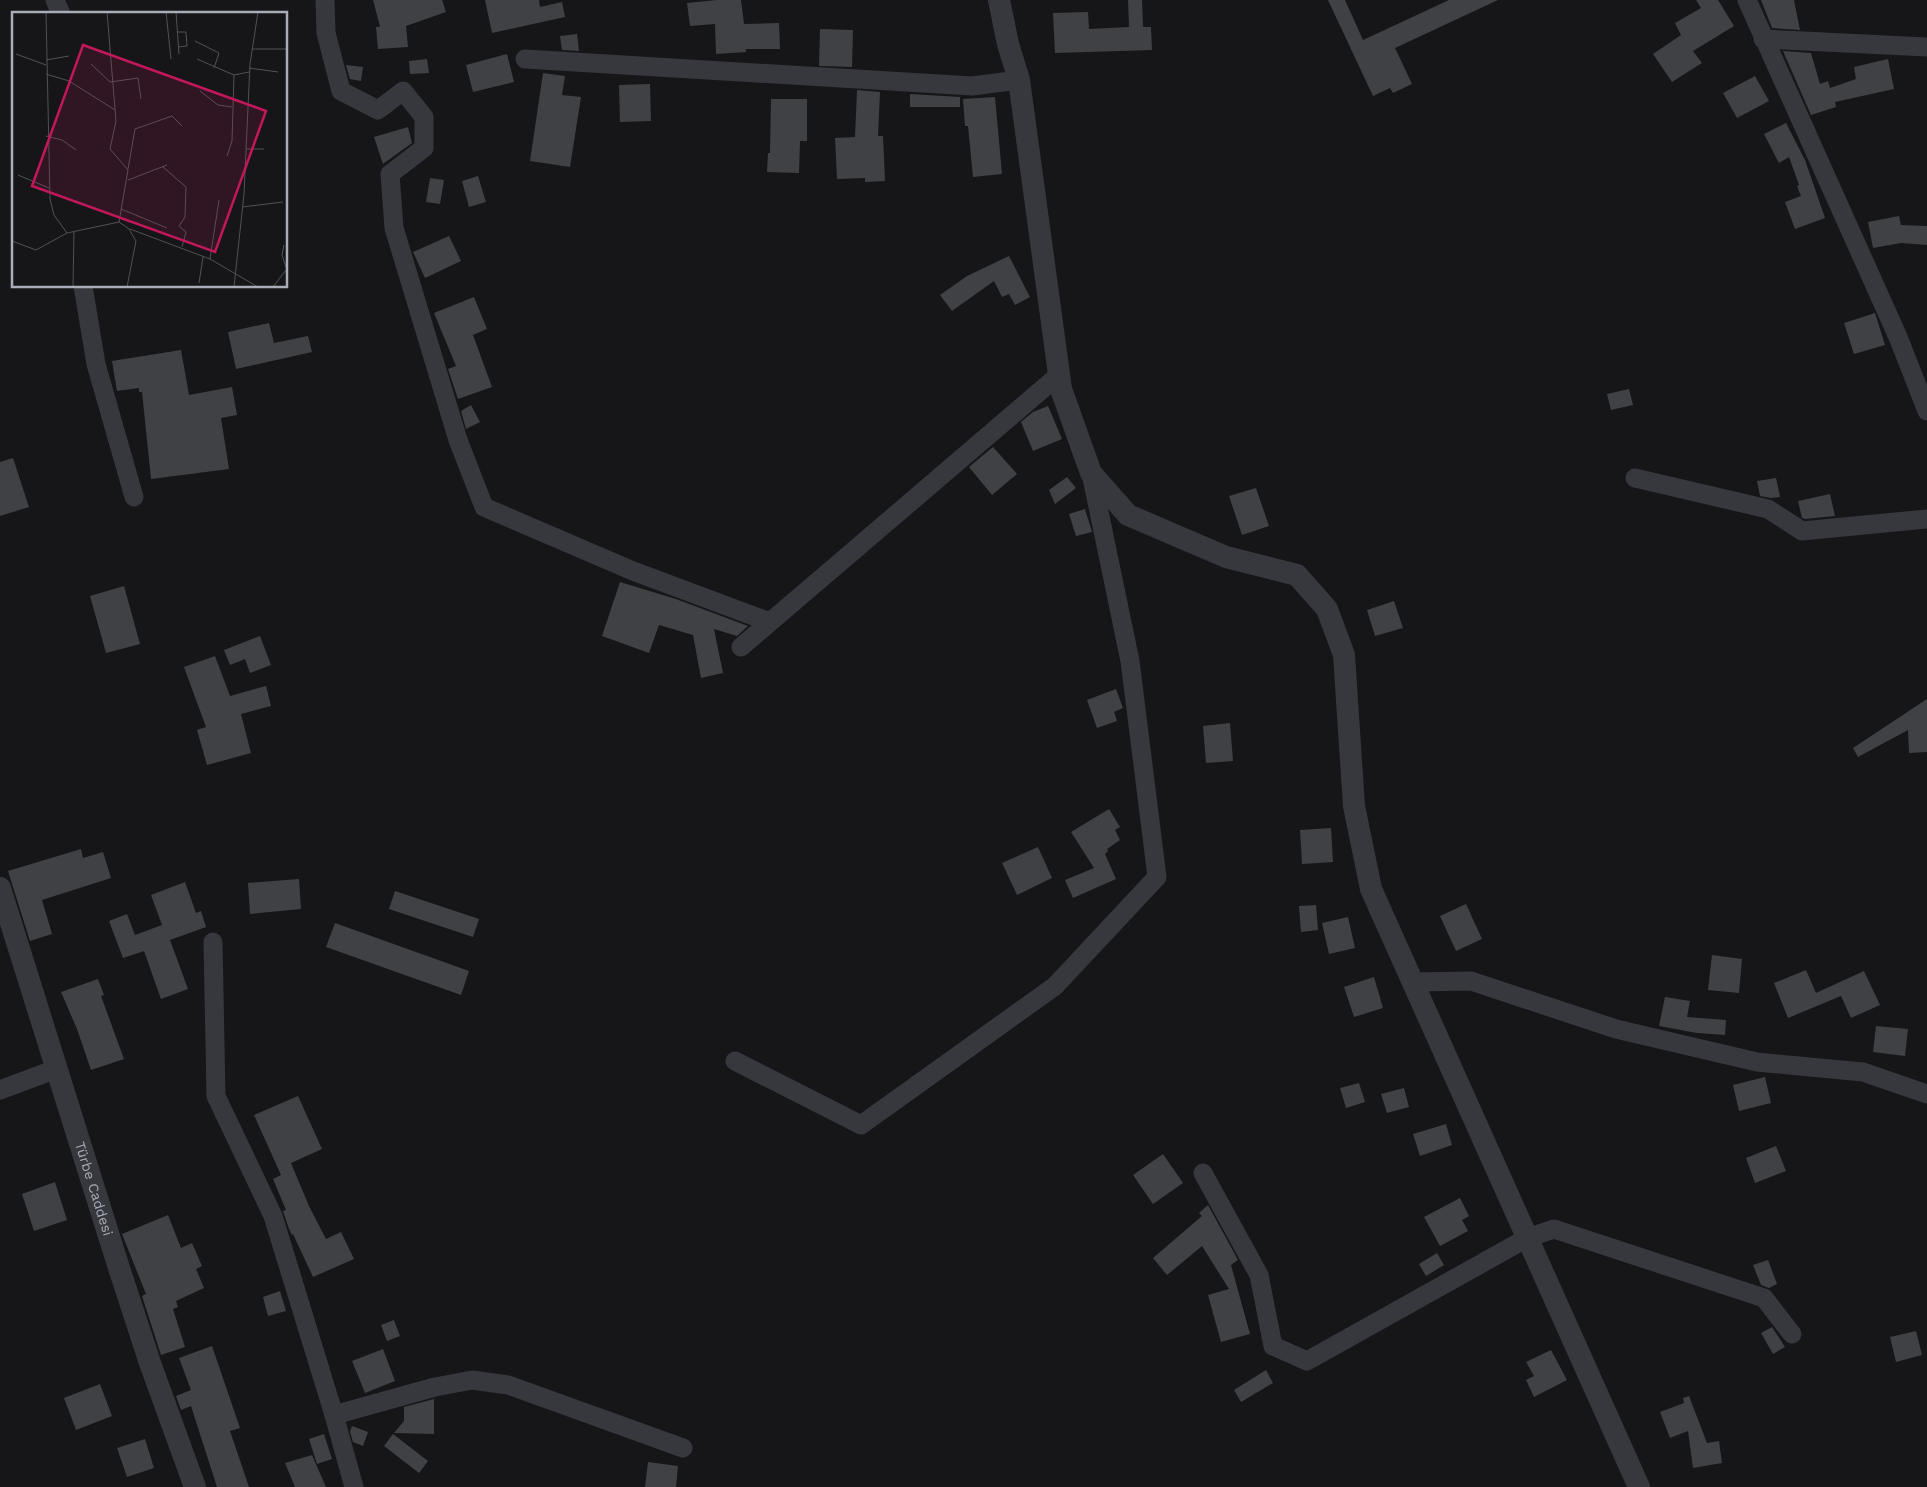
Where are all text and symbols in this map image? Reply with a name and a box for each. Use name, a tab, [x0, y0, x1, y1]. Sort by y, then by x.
inset map	[12, 12, 288, 288]
street label: Türbe Caddesi	[72, 1140, 116, 1238]

